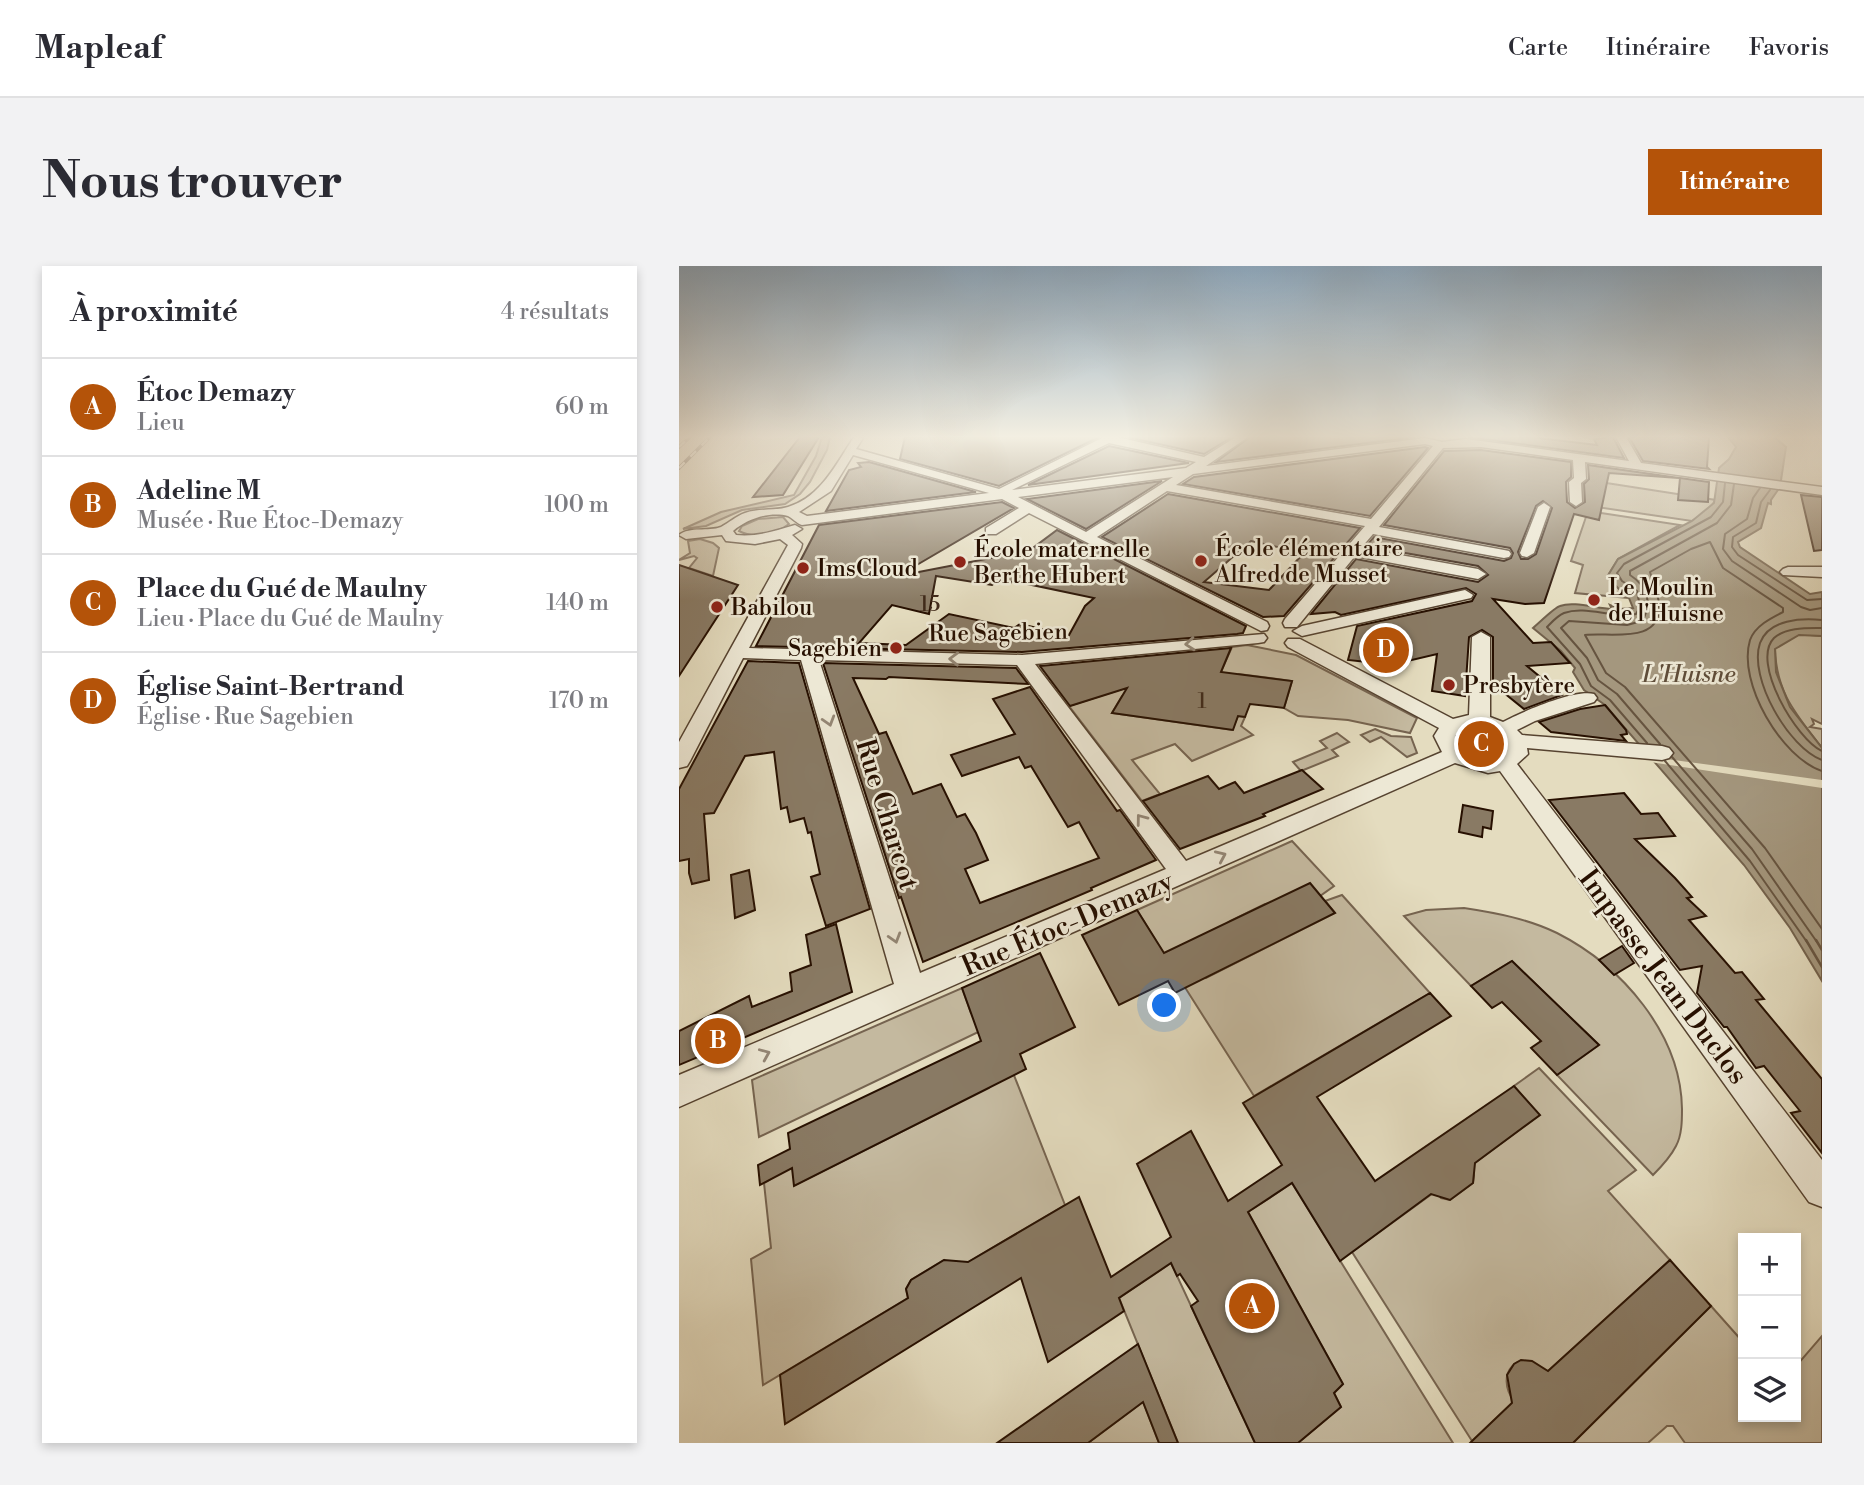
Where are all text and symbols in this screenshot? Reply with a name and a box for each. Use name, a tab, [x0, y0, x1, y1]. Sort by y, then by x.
text: Mapleaf	[35, 28, 162, 69]
text: Carte	[1508, 33, 1568, 63]
text: Itinéraire	[1606, 33, 1711, 63]
text: Favoris	[1749, 33, 1829, 63]
button: Itinéraire	[1648, 149, 1822, 215]
text: Nous trouver	[42, 152, 343, 213]
text: À proximité	[70, 293, 238, 331]
text: 4 résultats	[501, 298, 609, 326]
text: Étoc Demazy	[137, 377, 295, 409]
text: A	[85, 393, 101, 421]
text: 60 m	[555, 393, 609, 421]
text: Lieu	[137, 409, 185, 437]
text: Adeline M	[137, 475, 261, 507]
text: B	[84, 491, 102, 519]
text: 100 m	[544, 491, 609, 519]
text: Musée · Rue Étoc-Demazy	[137, 507, 403, 535]
place label: École élémentaire Alfred de Musset	[1214, 533, 1403, 589]
place label: École maternelle Berthe Hubert	[973, 534, 1150, 590]
marker: École élémentaire Alfred de Musset	[1193, 553, 1209, 569]
marker: École maternelle Berthe Hubert	[952, 554, 968, 570]
place label: ImsCloud	[817, 555, 918, 583]
marker: ImsCloud	[795, 560, 811, 576]
text: Place du Gué de Maulny	[137, 573, 427, 605]
place label: Le Moulin de l'Huisne	[1608, 574, 1724, 628]
text: C	[85, 589, 101, 617]
text: 140 m	[546, 589, 609, 617]
house number: 15	[920, 592, 940, 618]
marker: Le Moulin de l'Huisne	[1586, 592, 1602, 608]
place label: Babilou	[730, 594, 812, 622]
marker: Babilou	[709, 599, 725, 615]
text: Lieu · Place du Gué de Maulny	[137, 605, 443, 633]
street label: Rue Sagebien	[928, 618, 1068, 648]
pin: D	[1363, 624, 1409, 676]
place label: Sagebien	[788, 635, 882, 663]
one-way arrow	[1184, 637, 1196, 652]
marker: Sagebien	[888, 640, 904, 656]
one-way arrow	[948, 651, 959, 666]
water label: L'Huisne	[1641, 660, 1736, 690]
text: Église Saint-Bertrand	[137, 671, 404, 703]
place label: Presbytère	[1463, 672, 1575, 700]
marker: Presbytère	[1441, 677, 1457, 693]
text: D	[84, 687, 102, 715]
text: 170 m	[549, 687, 609, 715]
house number: 1	[1197, 689, 1207, 715]
text: Église · Rue Sagebien	[137, 703, 354, 731]
one-way arrow	[820, 715, 835, 727]
pin: C	[1458, 718, 1504, 770]
street label: Rue Charcot	[847, 734, 926, 895]
one-way arrow	[1136, 814, 1149, 827]
one-way arrow	[1214, 850, 1226, 864]
street label: Rue Étoc-Demazy	[956, 862, 1179, 985]
street label: Impasse Jean Duclos	[1570, 862, 1755, 1091]
one-way arrow	[887, 932, 902, 944]
your location	[1147, 988, 1181, 1022]
pin: B	[695, 1015, 741, 1067]
one-way arrow	[758, 1048, 770, 1062]
map controls	[1738, 1233, 1801, 1422]
button: +	[1738, 1233, 1801, 1296]
pin: A	[1229, 1280, 1275, 1332]
button: −	[1738, 1296, 1801, 1359]
button: layers	[1738, 1359, 1801, 1422]

